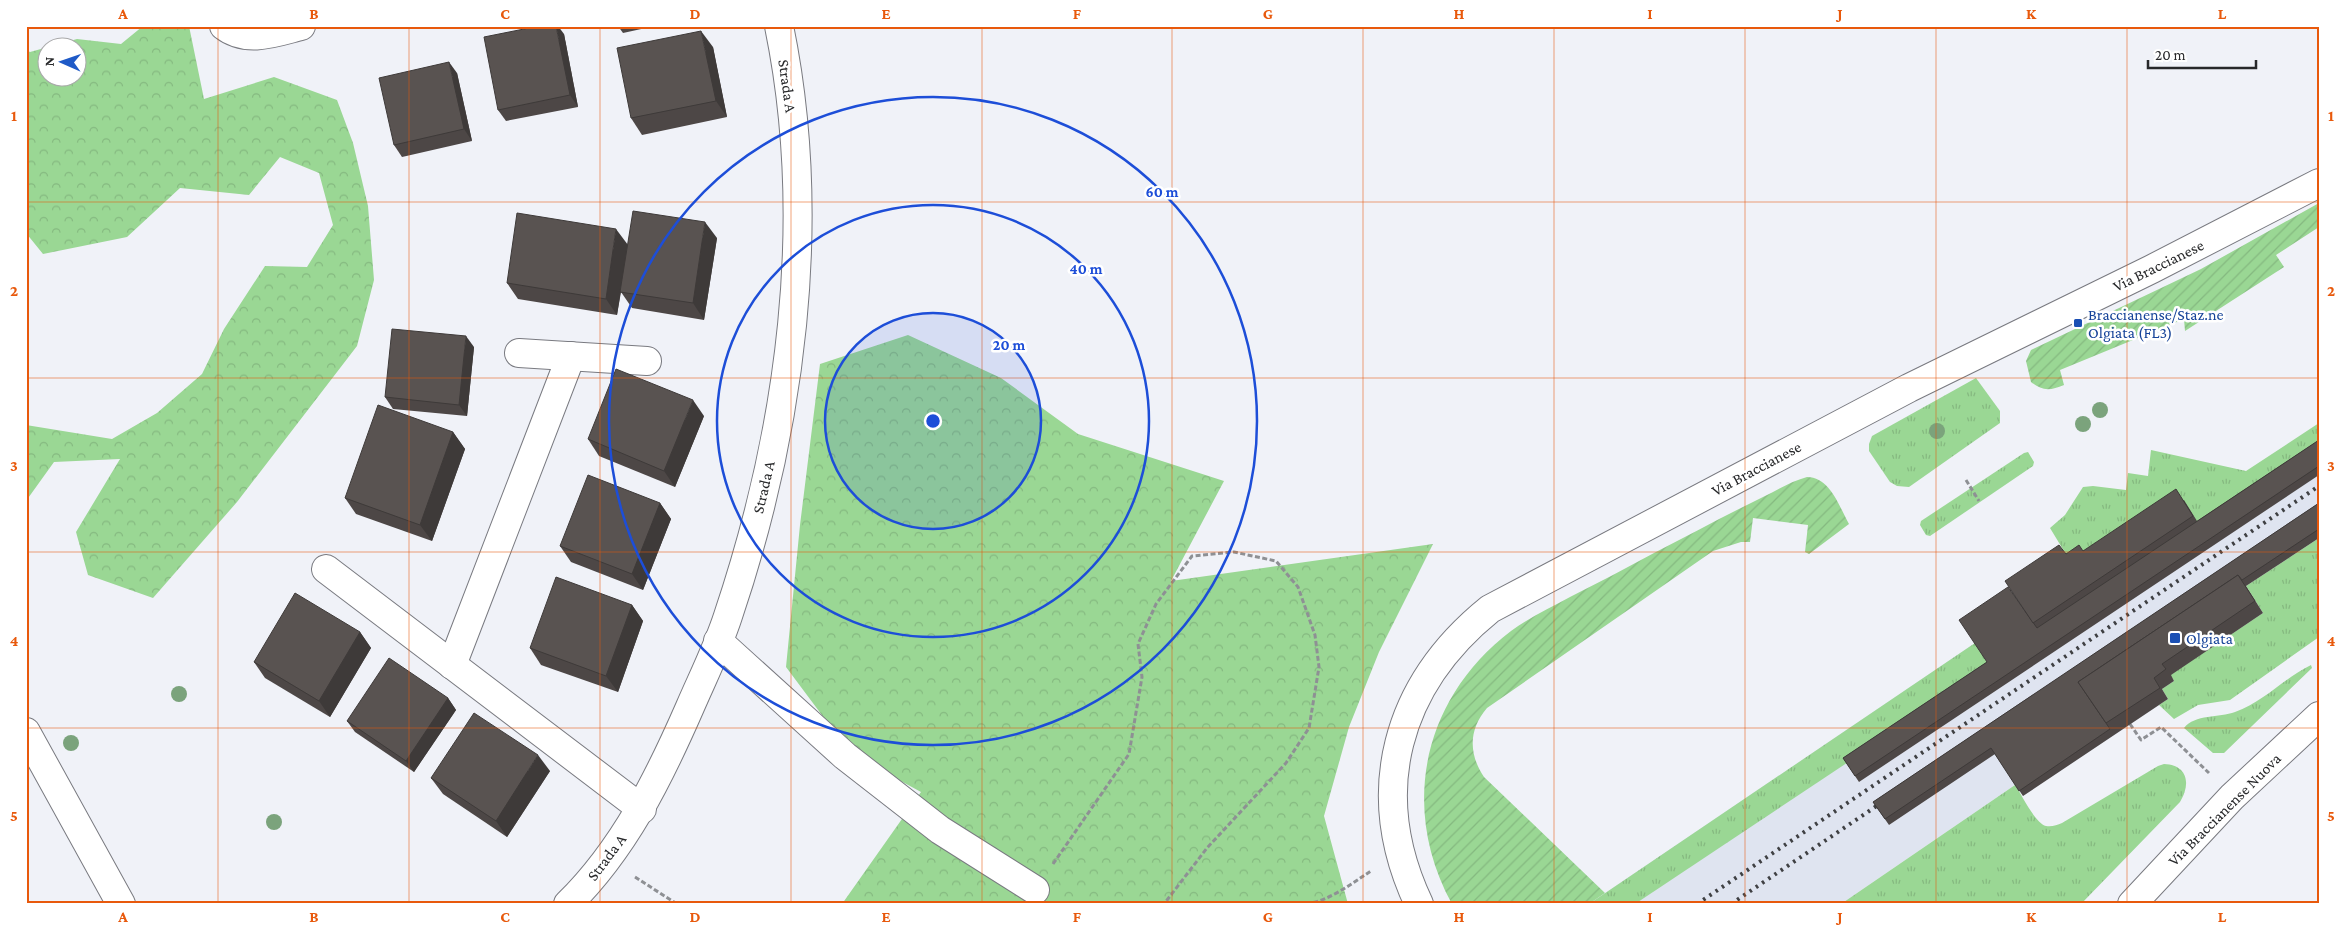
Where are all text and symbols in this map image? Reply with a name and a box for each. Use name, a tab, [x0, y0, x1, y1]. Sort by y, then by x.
text: A	[117, 5, 128, 22]
text: B	[309, 5, 319, 22]
text: C	[500, 5, 510, 22]
text: D	[689, 5, 701, 22]
text: E	[881, 5, 891, 22]
text: F	[1073, 5, 1082, 22]
text: G	[1263, 5, 1273, 22]
text: H	[1454, 5, 1465, 22]
text: I	[1647, 5, 1653, 22]
text: J	[1835, 5, 1843, 22]
text: K	[2026, 5, 2037, 22]
text: L	[2218, 5, 2227, 22]
north arrow	[38, 38, 88, 88]
scale bar	[2148, 38, 2255, 70]
text: 20 m	[2155, 47, 2186, 63]
text: N	[41, 56, 57, 67]
street label: Strada A	[775, 58, 800, 115]
text: 1	[11, 107, 17, 124]
text: 1	[2328, 107, 2334, 124]
text: 60 m	[1146, 184, 1179, 200]
street label: Via Braccianese	[2110, 236, 2206, 295]
text: 40 m	[1070, 261, 1103, 277]
text: 2	[10, 282, 18, 299]
text: 2	[2327, 282, 2335, 299]
place label: Braccianense/Staz.ne Olgiata (FL3)	[2088, 306, 2224, 342]
marker: Braccianense/Staz.ne Olgiata (FL3)	[2072, 317, 2084, 329]
text: 20 m	[993, 337, 1025, 353]
centre of rings	[924, 412, 942, 430]
street label: Via Braccianese	[1709, 438, 1804, 499]
text: 3	[10, 457, 18, 474]
text: 3	[2327, 457, 2335, 474]
street label: Strada A	[749, 458, 778, 515]
place label: Olgiata	[2186, 630, 2233, 648]
marker: Olgiata	[2168, 631, 2182, 645]
text: 4	[10, 632, 19, 649]
text: 4	[2327, 632, 2336, 649]
street label: Via Braccianense Nuova	[2165, 749, 2284, 869]
text: 5	[10, 807, 18, 824]
text: 5	[2327, 807, 2335, 824]
street label: Strada A	[584, 830, 630, 884]
text: A	[117, 908, 128, 925]
text: B	[309, 908, 319, 925]
text: C	[500, 908, 510, 925]
text: D	[689, 908, 701, 925]
text: E	[881, 908, 891, 925]
text: F	[1073, 908, 1082, 925]
text: G	[1263, 908, 1273, 925]
text: H	[1454, 908, 1465, 925]
text: I	[1647, 908, 1653, 925]
text: J	[1835, 908, 1843, 925]
text: K	[2026, 908, 2037, 925]
text: L	[2218, 908, 2227, 925]

